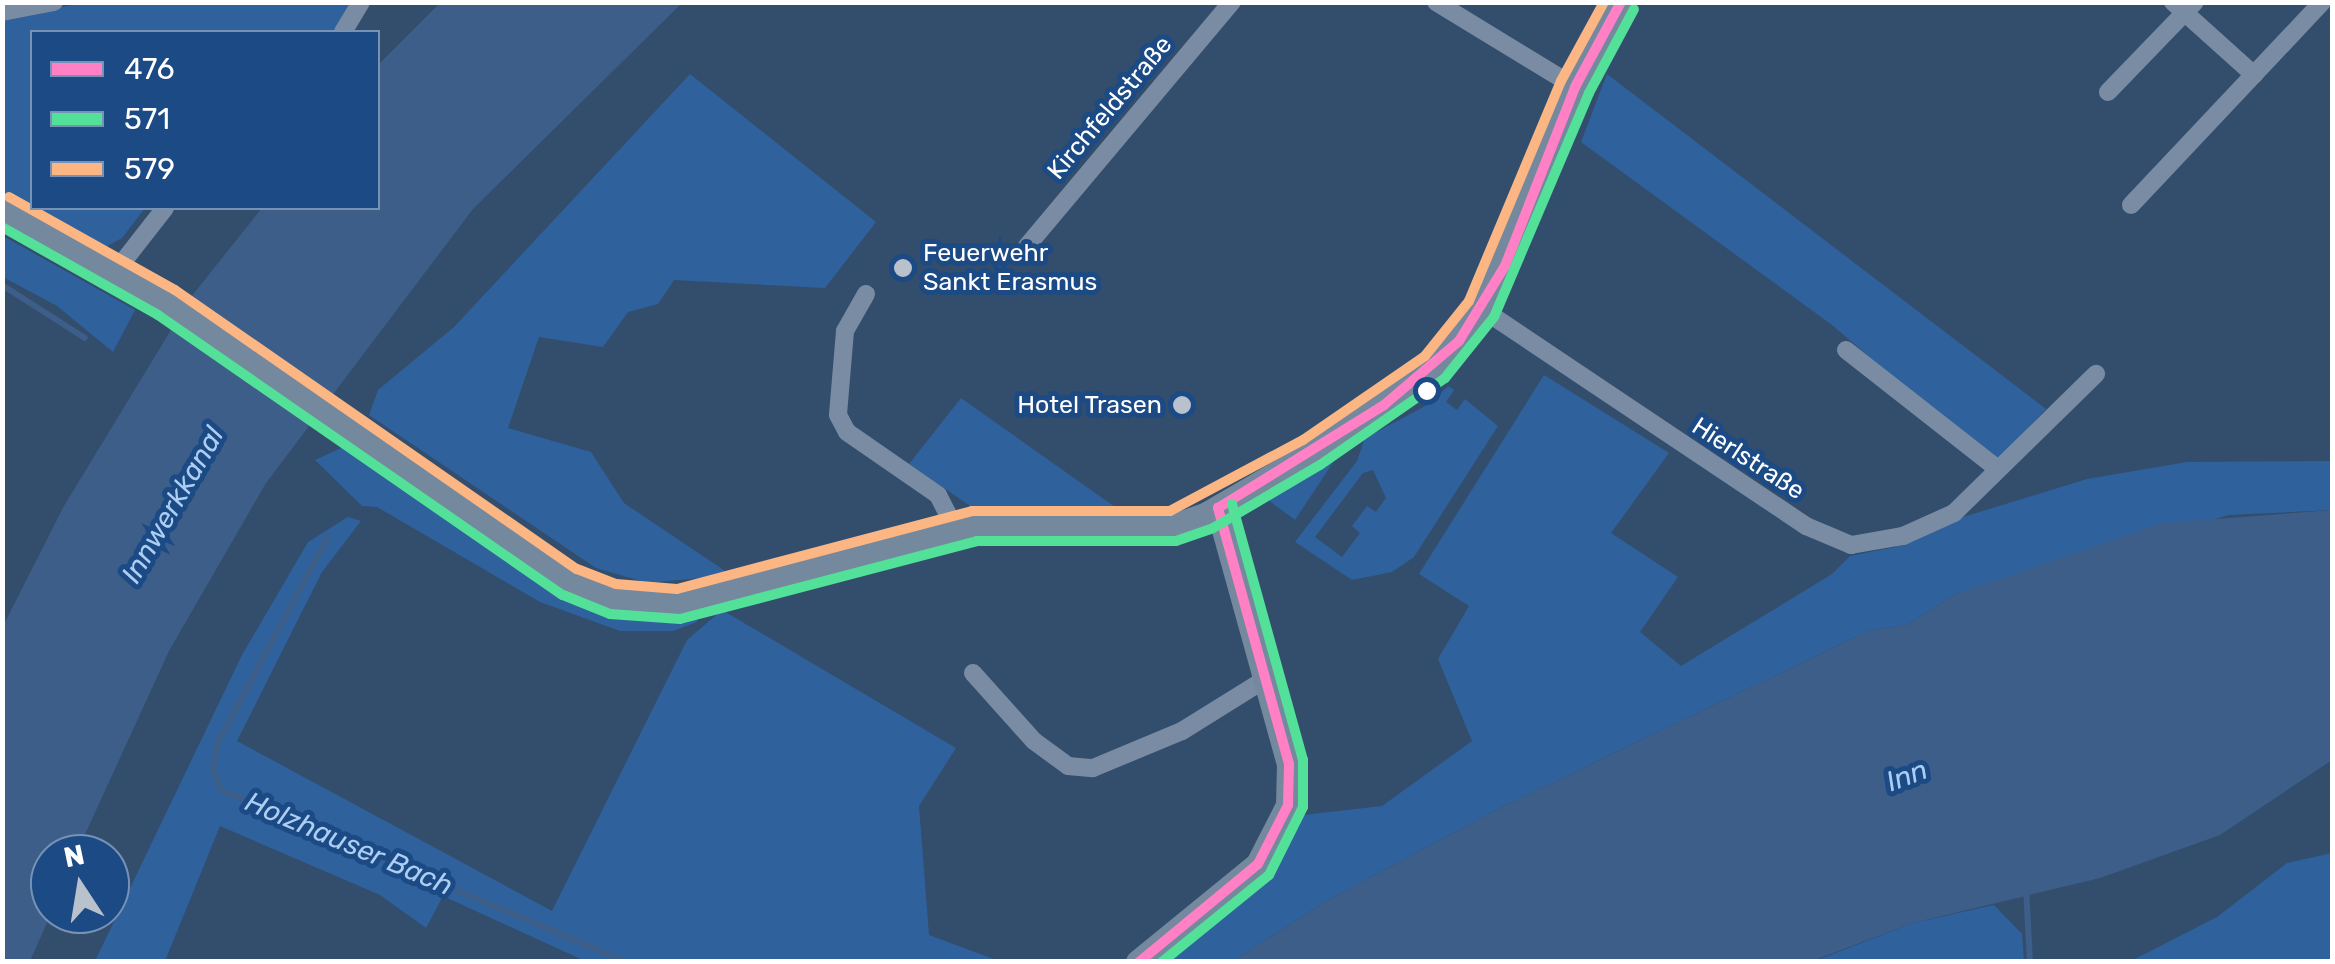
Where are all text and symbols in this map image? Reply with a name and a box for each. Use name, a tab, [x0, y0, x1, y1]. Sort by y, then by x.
legend	[30, 30, 380, 210]
street label: Kirchfeldstraße	[1041, 30, 1179, 186]
text: 476	[124, 51, 175, 87]
text: 571	[124, 101, 170, 137]
text: 579	[124, 151, 175, 187]
place label: Feuerwehr Sankt Erasmus	[923, 239, 1097, 298]
marker: Feuerwehr Sankt Erasmus	[892, 257, 914, 279]
unlabelled marker	[1417, 381, 1437, 401]
place label: Hotel Trasen	[1017, 390, 1162, 420]
marker: Hotel Trasen	[1171, 394, 1193, 416]
street label: Hierlstraße	[1686, 412, 1810, 506]
water label: Innwerkkanal	[115, 421, 231, 589]
water label: Inn	[1882, 753, 1932, 799]
water label: Holzhauser Bach	[240, 785, 458, 903]
north arrow	[30, 834, 130, 934]
text: N	[61, 838, 87, 874]

